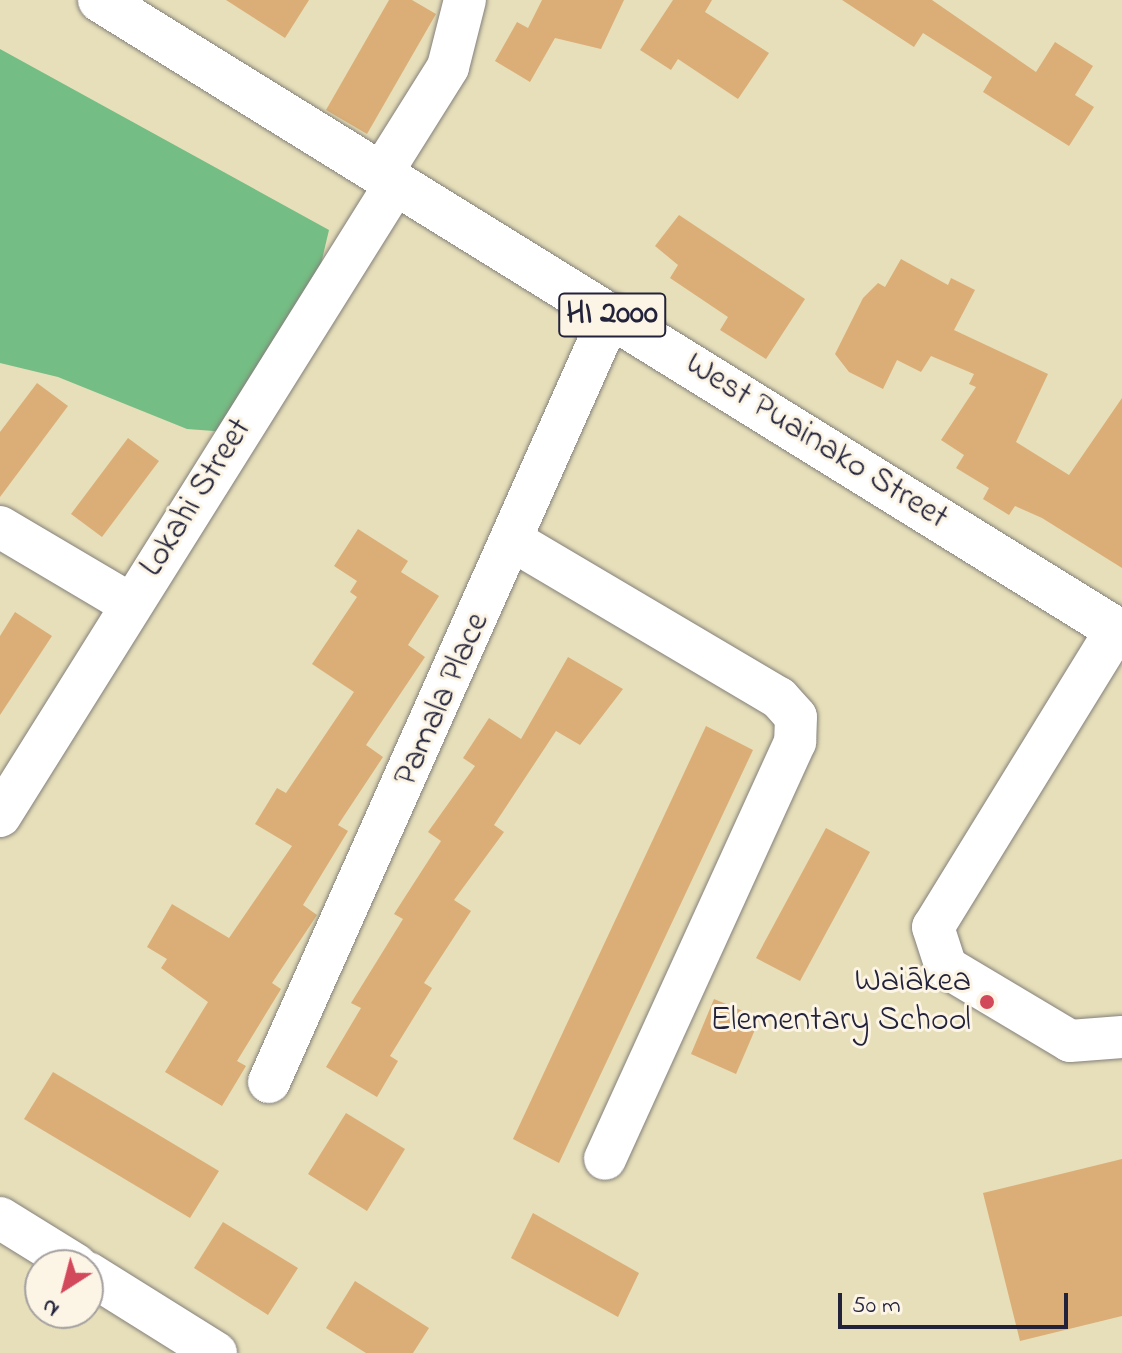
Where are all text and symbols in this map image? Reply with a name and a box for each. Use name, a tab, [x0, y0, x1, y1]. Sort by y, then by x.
road number: HI 2000	[558, 287, 666, 343]
street label: West Puainako Street	[677, 345, 955, 539]
street label: Lokahi Street	[132, 411, 262, 585]
street label: Pamala Place	[387, 607, 499, 793]
place label: Waiākea Elementary School	[710, 962, 971, 1042]
marker: Waiākea Elementary School	[978, 993, 996, 1011]
north arrow	[24, 1249, 104, 1329]
scale bar	[842, 1277, 1072, 1327]
text: N	[36, 1289, 66, 1324]
text: 50 m	[852, 1289, 901, 1324]

